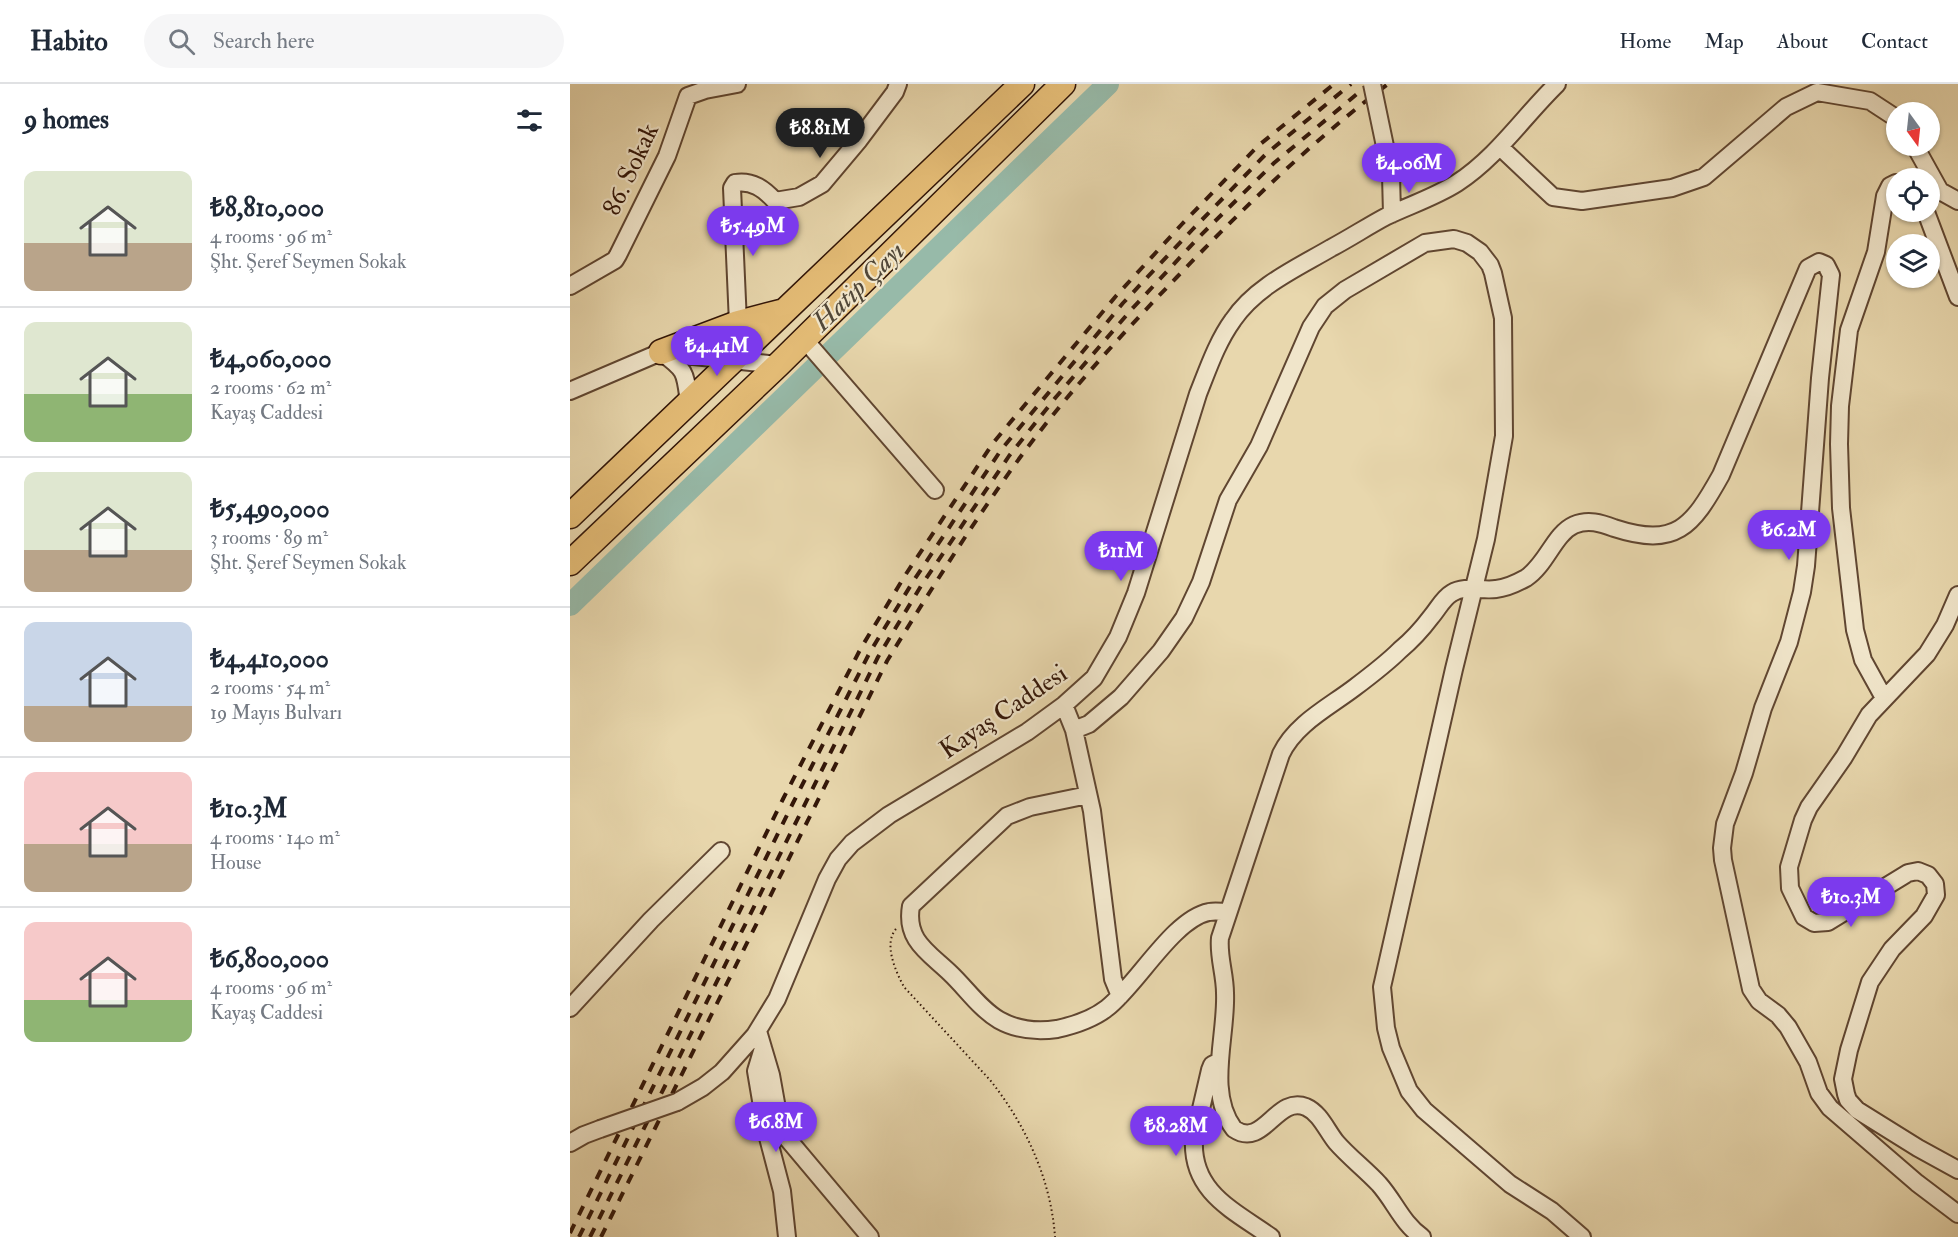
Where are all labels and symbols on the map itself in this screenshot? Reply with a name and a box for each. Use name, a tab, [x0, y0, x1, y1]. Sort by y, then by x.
north arrow	[1886, 102, 1940, 156]
pin: ₺8.81M	[771, 108, 869, 159]
street label: 86. Sokak	[596, 118, 666, 221]
pin: ₺4.06M	[1360, 143, 1458, 194]
pin: ₺5.49M	[704, 206, 802, 257]
water label: Hatip Çayı	[804, 234, 911, 340]
pin: ₺4.41M	[668, 326, 766, 377]
pin: ₺6.2M	[1747, 510, 1831, 561]
pin: ₺11M	[1085, 531, 1157, 582]
street label: Kayaş Caddesi	[934, 657, 1073, 766]
pin: ₺10.3M	[1802, 877, 1900, 928]
pin: ₺6.8M	[734, 1102, 818, 1153]
pin: ₺8.28M	[1127, 1106, 1225, 1157]

